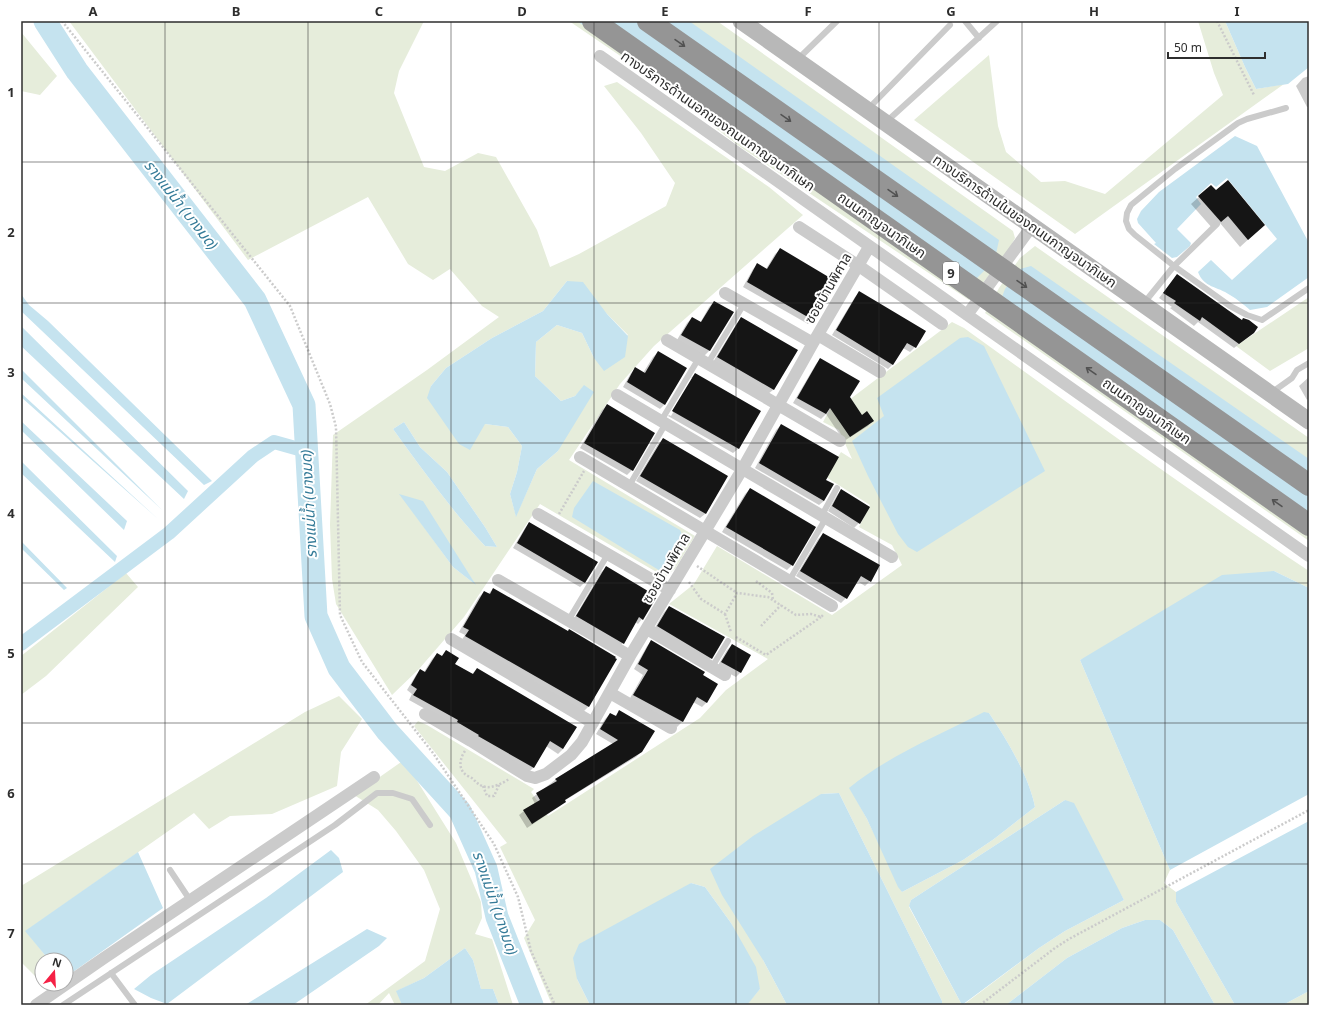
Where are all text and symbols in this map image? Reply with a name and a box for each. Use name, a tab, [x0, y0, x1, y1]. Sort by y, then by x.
text: A	[89, 2, 98, 20]
text: B	[232, 2, 240, 20]
text: C	[375, 2, 383, 20]
text: D	[517, 2, 527, 20]
text: E	[661, 2, 669, 20]
text: F	[804, 2, 812, 20]
text: G	[946, 2, 956, 20]
text: H	[1089, 2, 1099, 20]
text: I	[1234, 2, 1240, 20]
scale bar	[1168, 34, 1265, 60]
one-way arrow	[674, 39, 685, 47]
text: 50 m	[1174, 39, 1202, 56]
street label: ทางบริการด้านนอกของถนนกาญจนาภิเษก	[617, 46, 819, 195]
text: 1	[7, 83, 15, 101]
one-way arrow	[781, 114, 792, 122]
street label: ทางบริการด้านในของถนนกาญจนาภิเษก	[930, 150, 1121, 292]
water label: รางแม่น้ำ (บางมด)	[140, 155, 223, 253]
street label: ถนนกาญจนาภิเษก	[834, 187, 930, 262]
one-way arrow	[887, 189, 898, 197]
text: 2	[7, 223, 15, 241]
street label: ซอยบ้านพิศาล	[800, 249, 856, 327]
road number: 9	[943, 262, 959, 284]
one-way arrow	[1016, 280, 1027, 288]
text: 3	[7, 363, 15, 381]
one-way arrow	[1085, 367, 1096, 376]
street label: ถนนกาญจนาภิเษก	[1099, 373, 1195, 448]
water label: รางแม่น้ำ (บางมด)	[295, 449, 321, 559]
one-way arrow	[1272, 499, 1283, 507]
text: 4	[7, 504, 15, 522]
street label: ซอยบ้านพิศาล	[637, 529, 694, 607]
text: 5	[7, 644, 15, 662]
text: 6	[7, 784, 15, 802]
water label: รางแม่น้ำ (บางมด)	[469, 848, 523, 957]
text: 7	[7, 924, 15, 942]
north arrow	[34, 952, 74, 992]
text: N	[51, 953, 64, 971]

